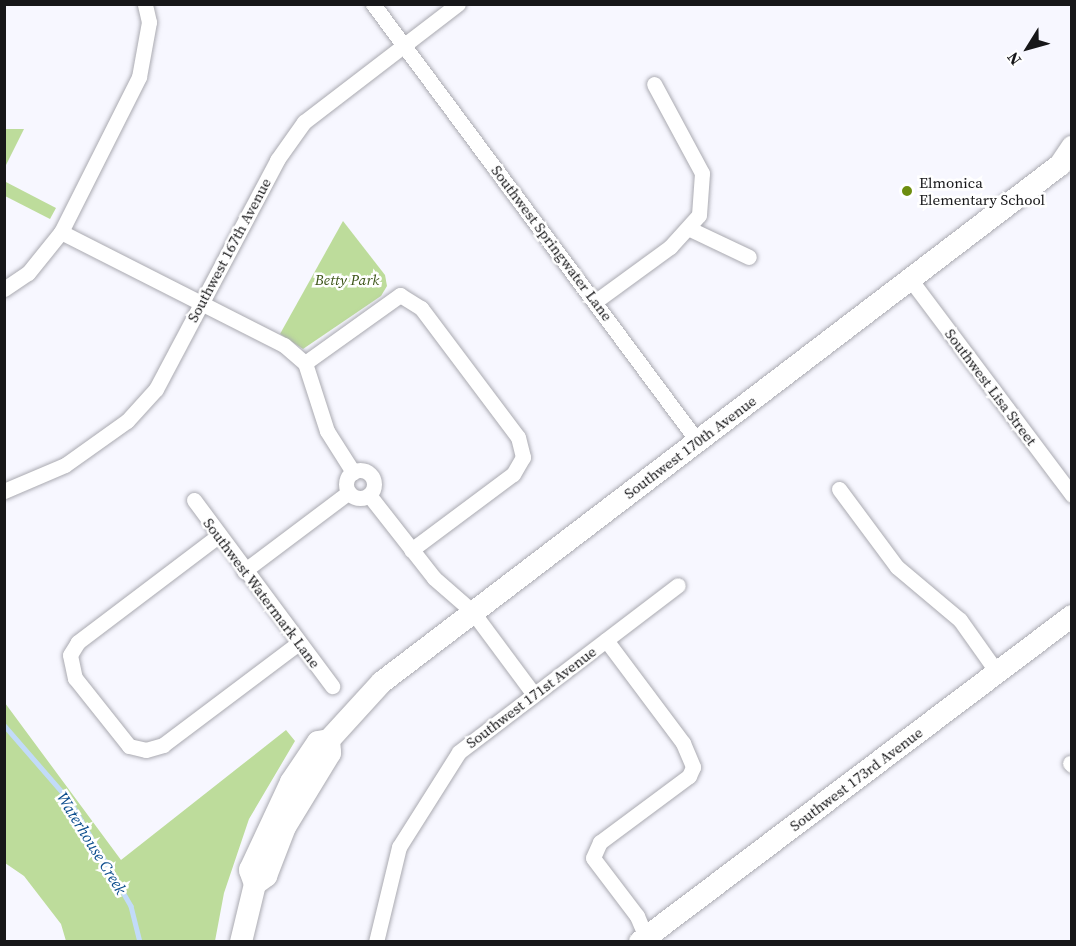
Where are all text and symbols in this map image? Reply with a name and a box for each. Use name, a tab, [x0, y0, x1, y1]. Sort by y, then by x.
north arrow	[998, 18, 1058, 78]
text: N	[1001, 48, 1026, 70]
street label: Southwest Springwater Lane	[488, 162, 616, 324]
place label: Elmonica Elementary School	[919, 173, 1045, 208]
street label: Southwest 167th Avenue	[183, 175, 275, 325]
marker: Elmonica Elementary School	[900, 184, 914, 198]
park label: Betty Park	[315, 271, 379, 289]
street label: Southwest Lisa Street	[941, 325, 1041, 449]
street label: Southwest 170th Avenue	[620, 391, 760, 503]
street label: Southwest Watermark Lane	[200, 514, 324, 672]
street label: Southwest 171st Avenue	[462, 642, 600, 752]
street label: Southwest 173rd Avenue	[786, 723, 926, 835]
water label: Waterhouse Creek	[53, 788, 131, 898]

